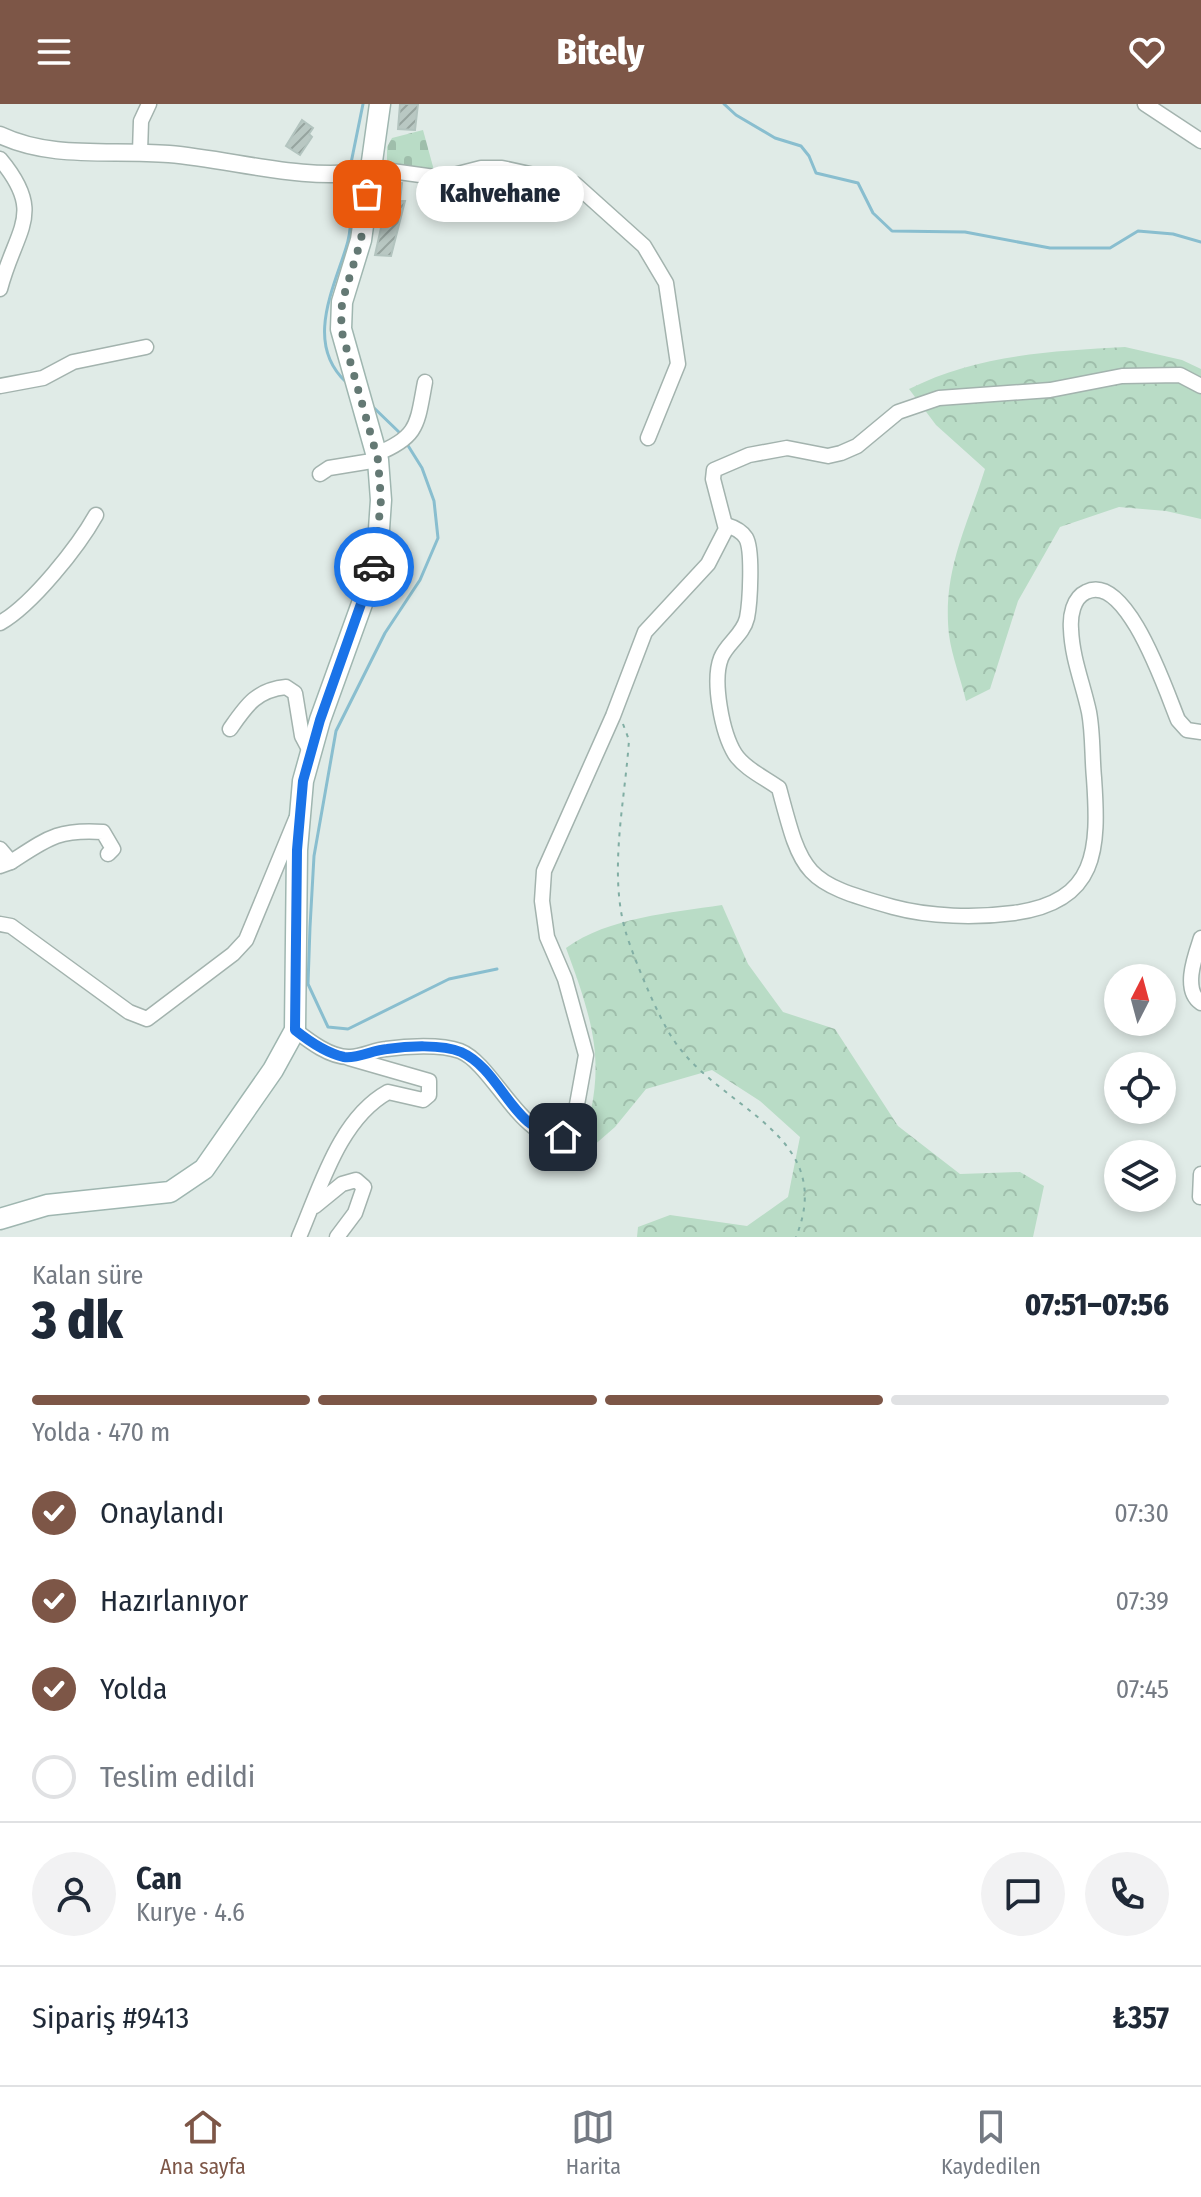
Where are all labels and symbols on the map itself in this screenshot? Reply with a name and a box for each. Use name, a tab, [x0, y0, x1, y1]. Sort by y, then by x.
pin	[333, 160, 401, 228]
callout: Kahvehane	[415, 166, 583, 222]
courier	[334, 527, 414, 607]
north arrow	[1104, 964, 1176, 1036]
pin	[529, 1103, 597, 1171]

